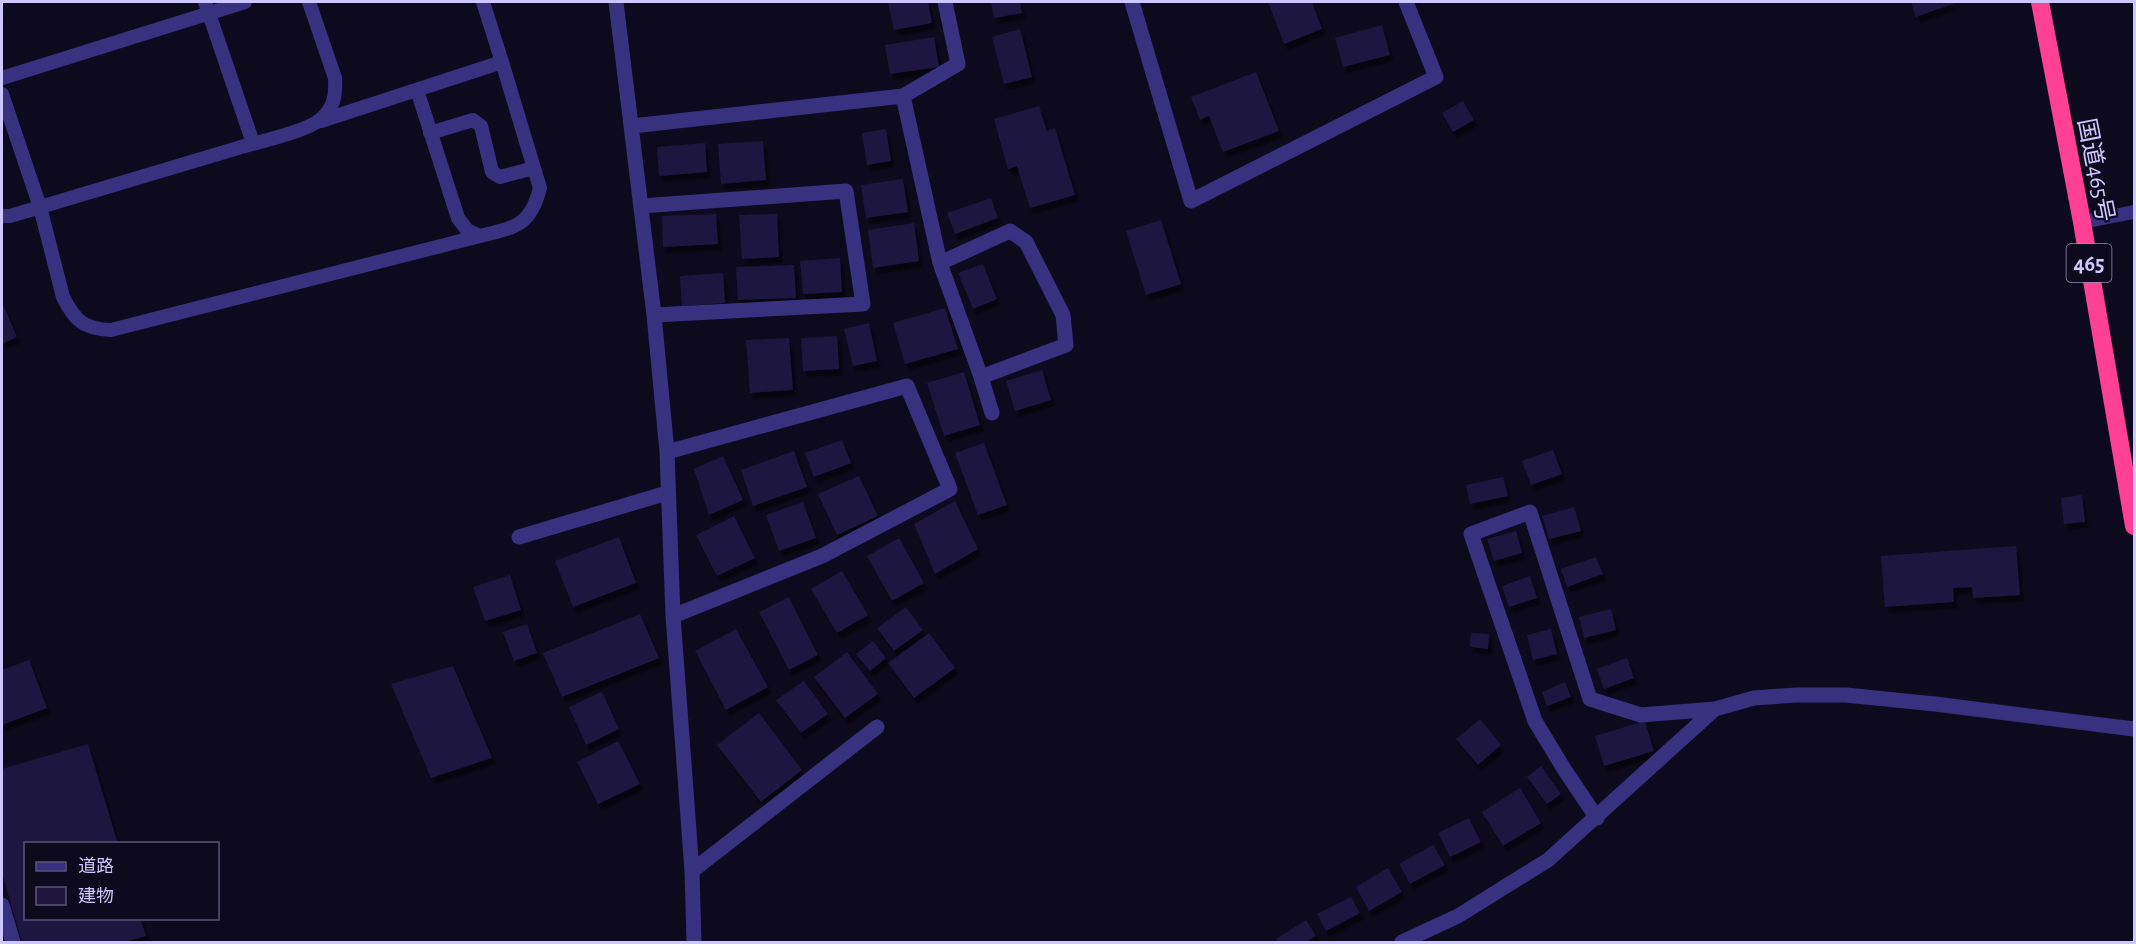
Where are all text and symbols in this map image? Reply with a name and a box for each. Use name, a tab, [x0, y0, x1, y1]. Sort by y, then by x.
street label: 国道465号	[2073, 116, 2119, 224]
road number: 465	[2066, 244, 2112, 282]
legend	[24, 842, 219, 920]
text: 道路	[78, 856, 114, 876]
text: 建物	[78, 886, 114, 906]

